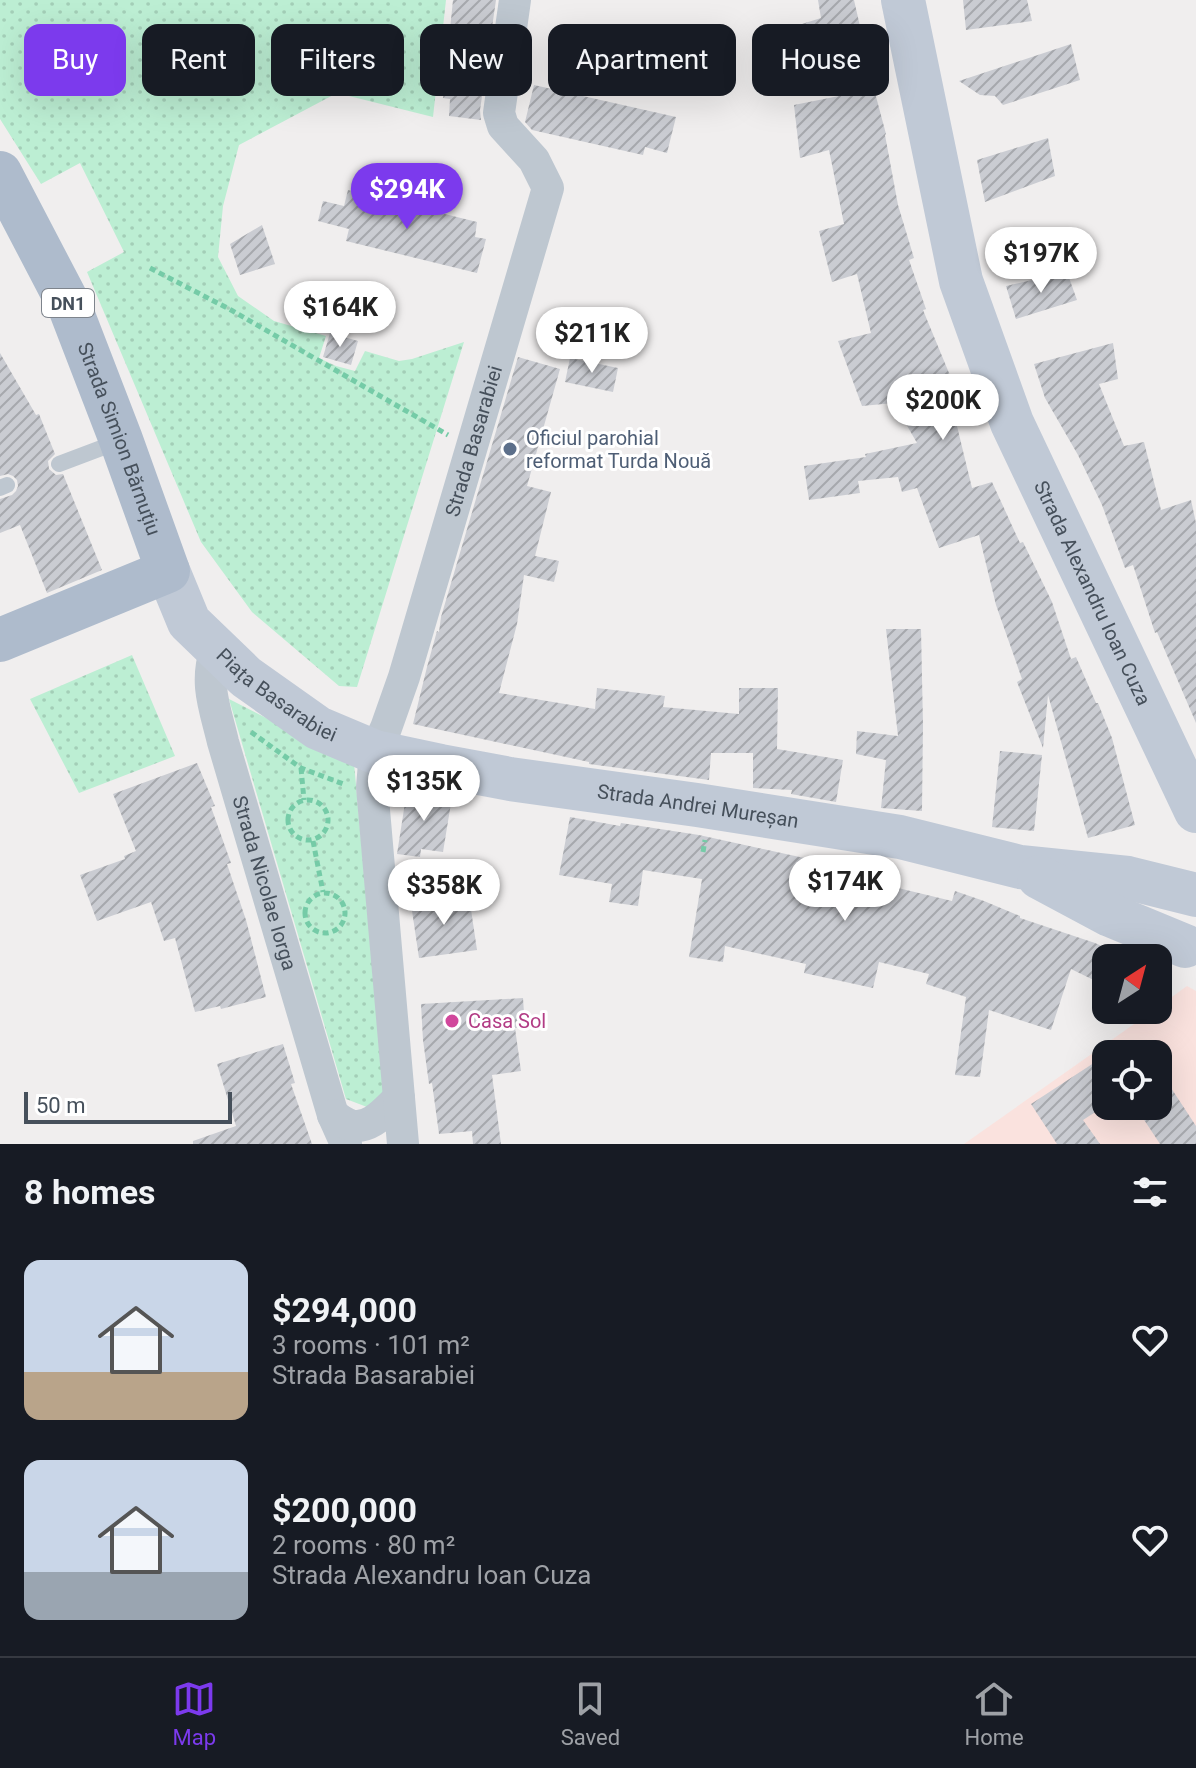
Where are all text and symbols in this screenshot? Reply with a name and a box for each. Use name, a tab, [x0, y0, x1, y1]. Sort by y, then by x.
chip: Buy	[24, 24, 126, 96]
chip: Rent	[142, 24, 255, 96]
chip: Filters	[271, 24, 404, 96]
chip: New	[420, 24, 532, 96]
chip: Apartment	[548, 24, 736, 96]
chip: House	[752, 24, 889, 96]
pin: $294K	[351, 163, 463, 231]
text: $294K	[369, 174, 445, 204]
pin: $197K	[985, 227, 1097, 295]
text: $197K	[1003, 238, 1079, 268]
pin: $164K	[284, 281, 396, 349]
road number: DN1	[42, 289, 94, 317]
text: $164K	[302, 292, 378, 322]
pin: $211K	[536, 307, 648, 375]
text: $211K	[554, 318, 630, 348]
street label: Strada Simion Bărnuțiu	[73, 339, 166, 539]
street label: Strada Basarabiei	[440, 363, 507, 519]
pin: $200K	[887, 374, 999, 442]
text: $200K	[905, 385, 981, 415]
place label: Oficiul parohial reformat Turda Nouă	[526, 426, 711, 473]
marker: Oficiul parohial reformat Turda Nouă	[501, 440, 519, 458]
street label: Strada Alexandru Ioan Cuza	[1029, 477, 1156, 709]
street label: Piața Basarabiei	[211, 643, 341, 747]
pin: $135K	[368, 755, 480, 823]
text: $135K	[386, 766, 462, 796]
street label: Strada Andrei Mureșan	[596, 779, 800, 833]
street label: Strada Nicolae Iorga	[228, 793, 302, 973]
pin: $174K	[789, 855, 901, 923]
pin: $358K	[388, 859, 500, 927]
text: $174K	[807, 866, 883, 896]
text: $358K	[406, 870, 482, 900]
north arrow	[1092, 944, 1172, 1024]
map controls	[1092, 944, 1172, 1120]
place label: Casa Sol	[468, 1009, 546, 1033]
marker: Casa Sol	[443, 1012, 461, 1030]
button: locate	[1092, 1040, 1172, 1120]
scale bar	[24, 1088, 232, 1124]
text: 50 m	[36, 1093, 85, 1118]
icon: filters	[1128, 1170, 1172, 1214]
text: 8 homes	[24, 1172, 155, 1212]
text: $294,000	[272, 1290, 417, 1330]
icon: home	[88, 1292, 184, 1388]
icon: heart	[1128, 1318, 1172, 1362]
text: 3 rooms · 101 m²	[272, 1330, 470, 1360]
text: Strada Basarabiei	[272, 1360, 475, 1390]
text: $200,000	[272, 1490, 417, 1530]
icon: home	[88, 1492, 184, 1588]
icon: heart	[1128, 1518, 1172, 1562]
text: 2 rooms · 80 m²	[272, 1530, 455, 1560]
text: Strada Alexandru Ioan Cuza	[272, 1560, 592, 1590]
tab: Map	[172, 1677, 216, 1750]
tab: Saved	[561, 1677, 620, 1750]
tab: Home	[965, 1677, 1024, 1750]

